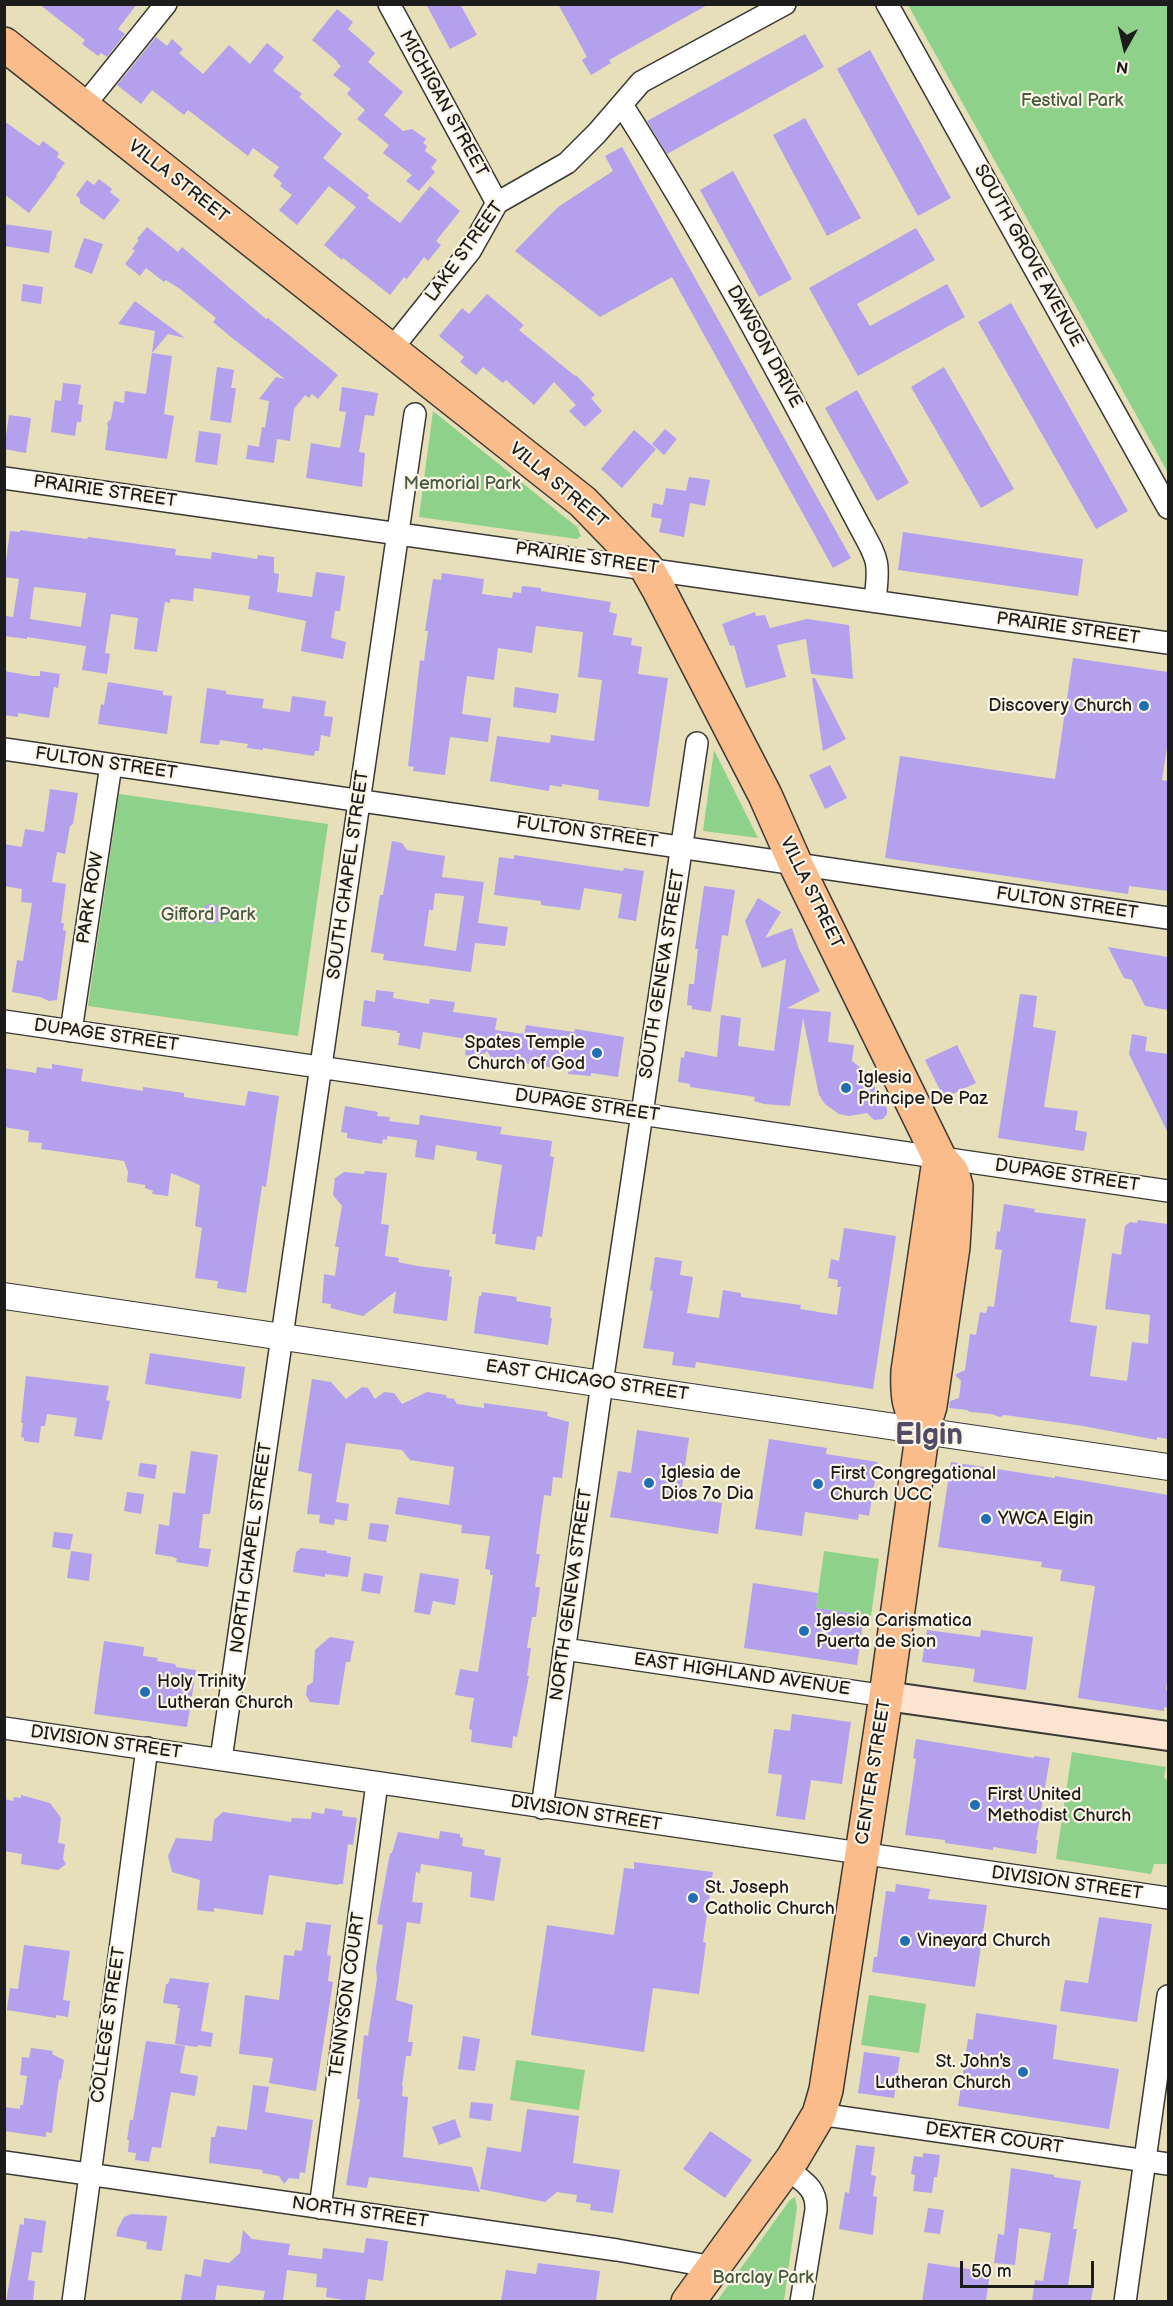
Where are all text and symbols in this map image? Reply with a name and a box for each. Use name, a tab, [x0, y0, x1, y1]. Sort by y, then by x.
north arrow	[1095, 18, 1155, 78]
street label: MICHIGAN STREET	[394, 27, 492, 181]
text: N	[1115, 56, 1130, 77]
park label: Festival Park	[1021, 90, 1123, 112]
street label: VILLA STREET	[123, 136, 233, 228]
street label: SOUTH GROVE AVENUE	[969, 161, 1087, 351]
street label: LAKE STREET	[421, 198, 509, 306]
street label: DAWSON DRIVE	[722, 282, 806, 412]
street label: VILLA STREET	[504, 439, 612, 533]
street label: PRAIRIE STREET	[32, 471, 178, 513]
park label: Memorial Park	[403, 473, 521, 495]
street label: PRAIRIE STREET	[514, 538, 660, 580]
street label: PRAIRIE STREET	[995, 608, 1141, 650]
place label: Discovery Church	[988, 695, 1132, 717]
marker: Discovery Church	[1137, 699, 1151, 713]
street label: FULTON STREET	[34, 743, 178, 785]
street label: SOUTH CHAPEL STREET	[324, 769, 374, 981]
street label: FULTON STREET	[515, 812, 659, 854]
street label: VILLA STREET	[775, 833, 847, 953]
street label: PARK ROW	[73, 850, 109, 946]
street label: SOUTH GENEVA STREET	[636, 868, 690, 1080]
street label: FULTON STREET	[995, 883, 1139, 925]
park label: Gifford Park	[161, 904, 255, 926]
street label: DUPAGE STREET	[32, 1015, 180, 1057]
place label: Spates Temple Church of God	[465, 1032, 585, 1074]
marker: Spates Temple Church of God	[590, 1046, 604, 1060]
place label: Iglesia Principe De Paz	[858, 1067, 988, 1110]
marker: Iglesia Principe De Paz	[839, 1081, 853, 1095]
street label: DUPAGE STREET	[513, 1085, 661, 1127]
street label: DUPAGE STREET	[993, 1155, 1141, 1197]
street label: EAST CHICAGO STREET	[484, 1356, 690, 1406]
district label: Elgin	[895, 1418, 963, 1454]
street label: NORTH CHAPEL STREET	[226, 1441, 278, 1655]
place label: Iglesia de Dios 7o Dia	[661, 1462, 754, 1504]
place label: First Congregational Church UCC	[830, 1463, 996, 1506]
marker: Iglesia de Dios 7o Dia	[642, 1476, 656, 1490]
marker: First Congregational Church UCC	[811, 1477, 825, 1491]
street label: NORTH GENEVA STREET	[546, 1488, 598, 1702]
place label: YWCA Elgin	[998, 1508, 1093, 1530]
marker: YWCA Elgin	[979, 1512, 993, 1526]
place label: Iglesia Carismatica Puerta de Sion	[816, 1610, 972, 1652]
marker: Iglesia Carismatica Puerta de Sion	[797, 1624, 811, 1638]
street label: EAST HIGHLAND AVENUE	[632, 1649, 852, 1701]
place label: Holy Trinity Lutheran Church	[157, 1671, 293, 1714]
marker: Holy Trinity Lutheran Church	[138, 1685, 152, 1699]
street label: CENTER STREET	[852, 1698, 896, 1846]
street label: DIVISION STREET	[29, 1722, 183, 1764]
place label: First United Methodist Church	[987, 1784, 1131, 1826]
street label: DIVISION STREET	[509, 1791, 663, 1837]
marker: First United Methodist Church	[968, 1798, 982, 1812]
street label: DIVISION STREET	[990, 1863, 1144, 1905]
place label: St. Joseph Catholic Church	[705, 1877, 835, 1920]
marker: St. Joseph Catholic Church	[686, 1891, 700, 1905]
street label: TENNYSON COURT	[326, 1911, 370, 2079]
place label: Vineyard Church	[917, 1930, 1050, 1952]
marker: Vineyard Church	[898, 1934, 912, 1948]
street label: COLLEGE STREET	[87, 1945, 131, 2105]
place label: St. John's Lutheran Church	[875, 2051, 1011, 2094]
marker: St. John's Lutheran Church	[1016, 2065, 1030, 2079]
street label: DEXTER COURT	[924, 2119, 1064, 2159]
street label: NORTH STREET	[290, 2193, 430, 2233]
scale bar	[963, 2249, 1096, 2287]
text: 50 m	[971, 2261, 1012, 2282]
park label: Barclay Park	[712, 2267, 814, 2289]

